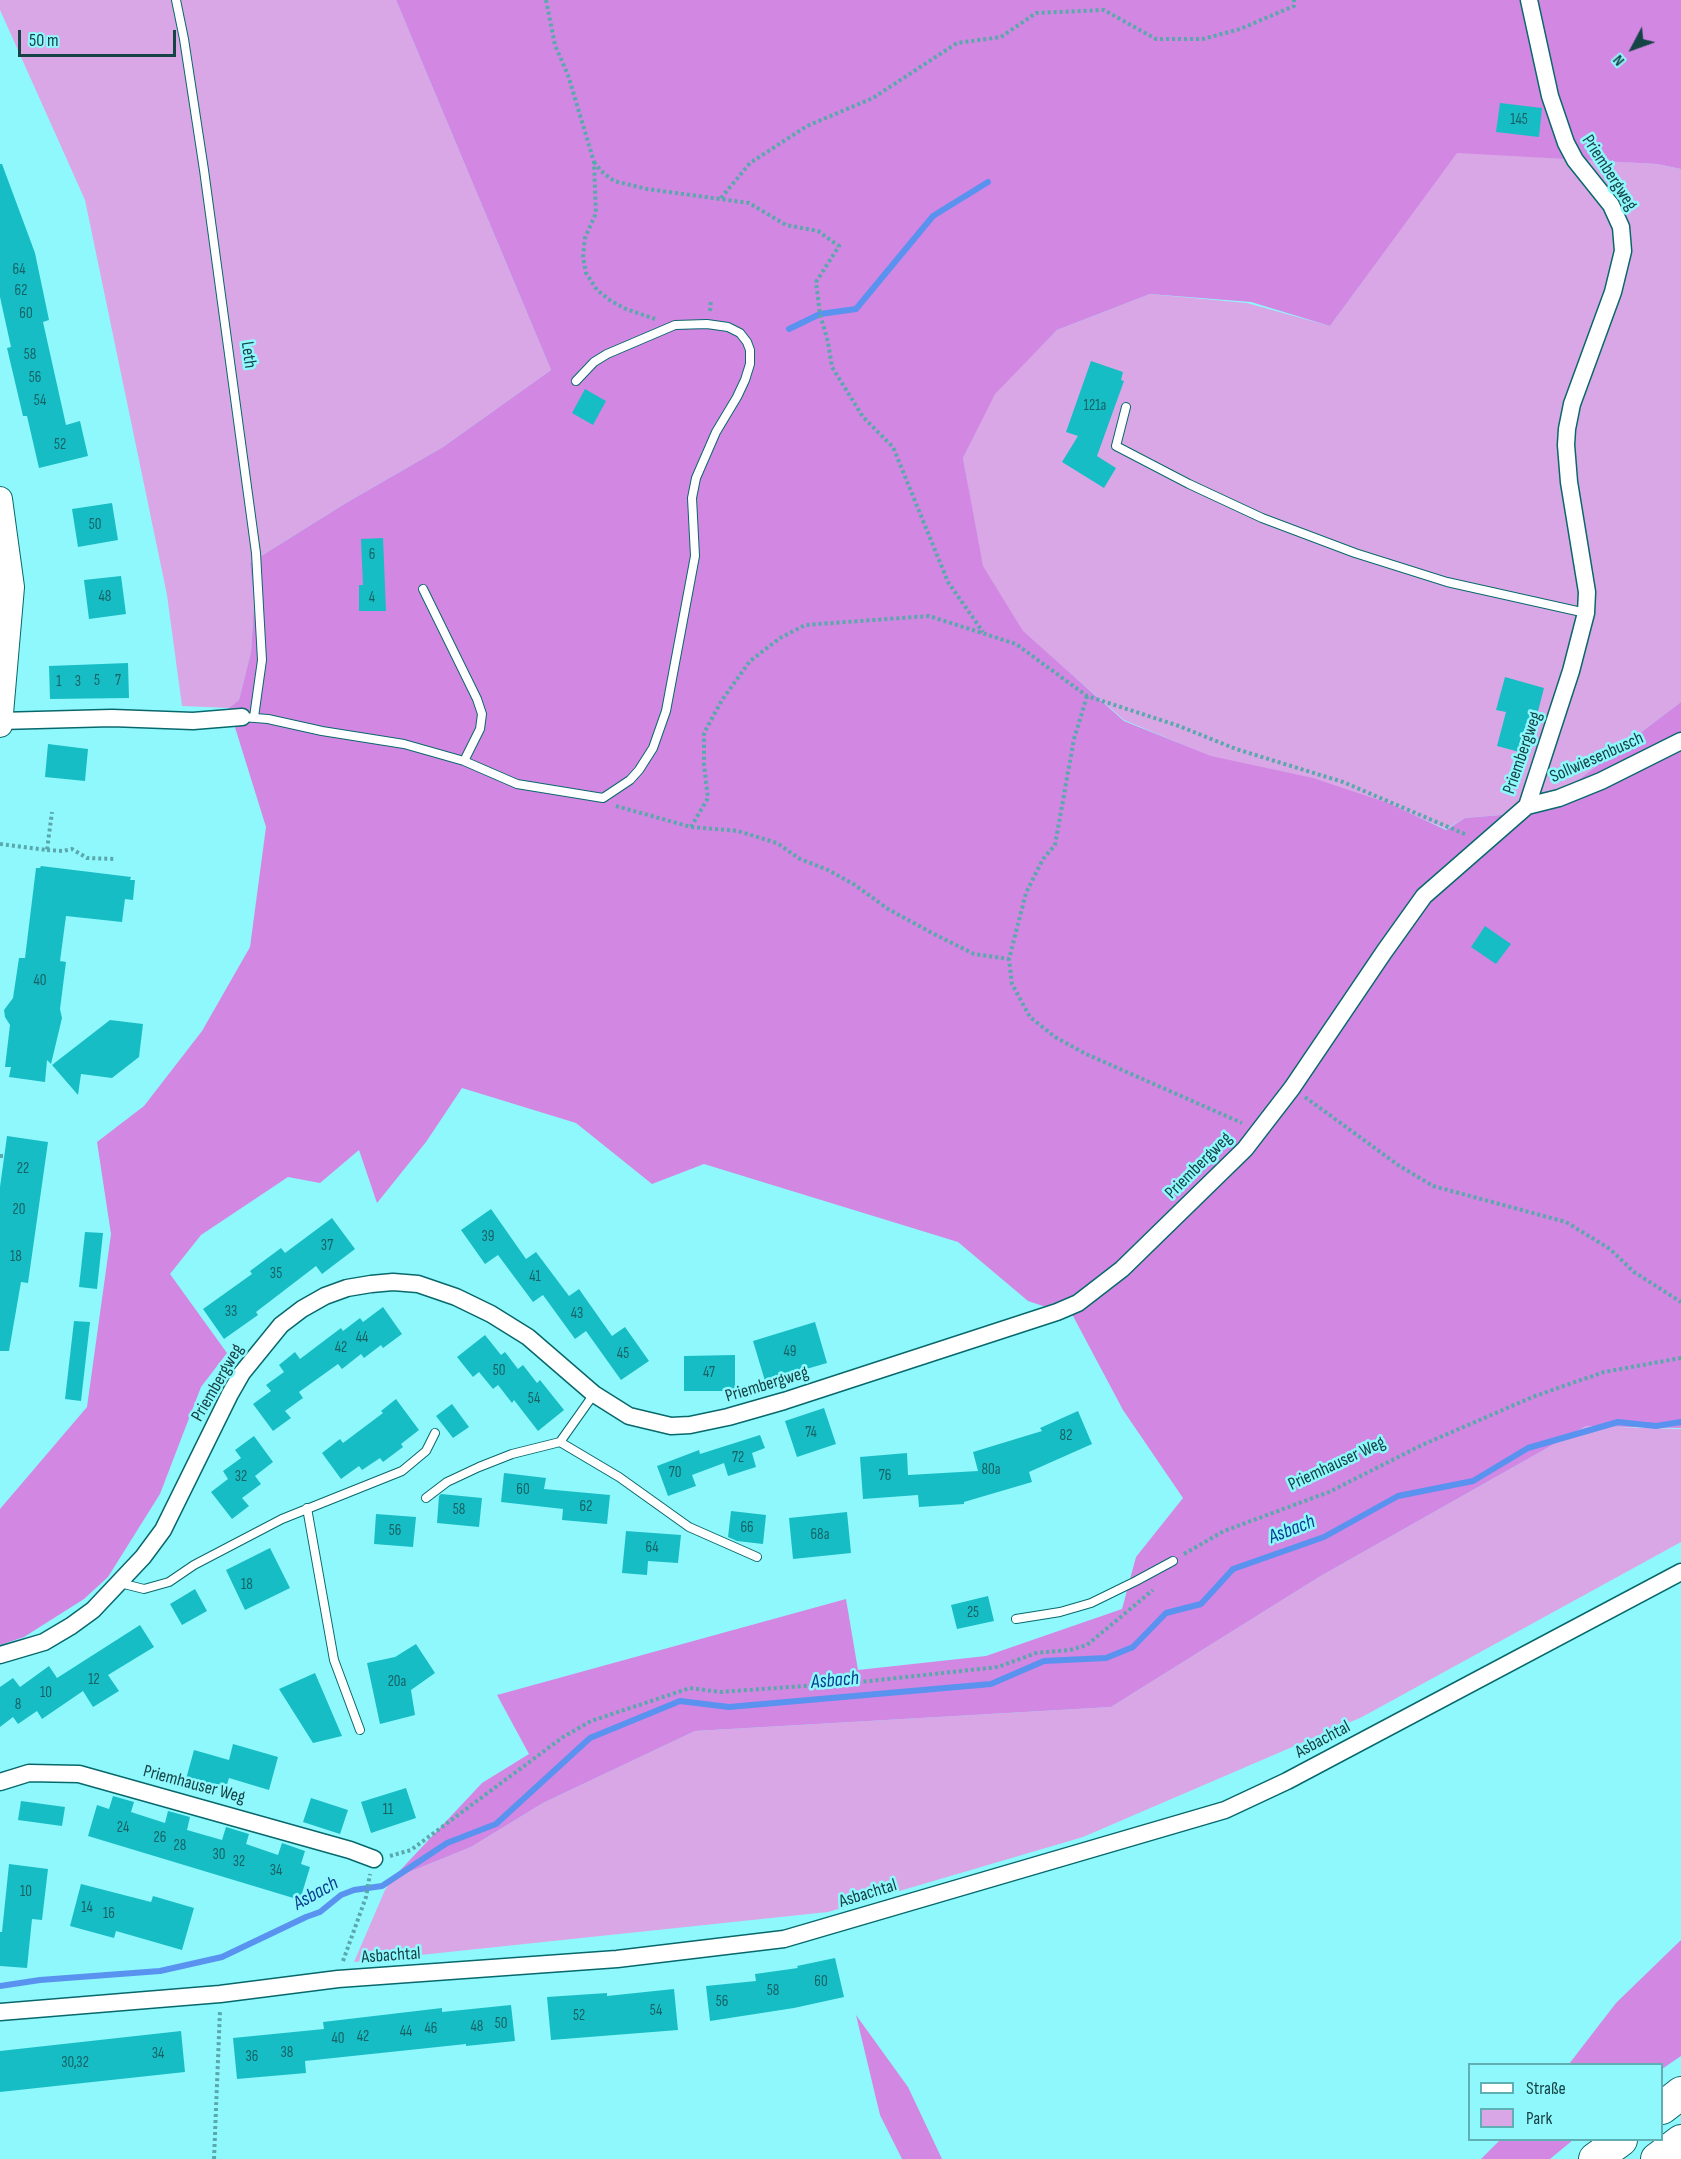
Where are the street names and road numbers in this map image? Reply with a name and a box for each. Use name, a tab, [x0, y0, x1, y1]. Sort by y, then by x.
street label: Priembergweg	[1577, 131, 1641, 215]
street label: Leth	[235, 340, 261, 370]
street label: Priembergweg	[1499, 709, 1547, 797]
street label: Sollwiesenbusch	[1547, 728, 1647, 788]
street label: Priembergweg	[1161, 1128, 1237, 1204]
street label: Priembergweg	[187, 1340, 249, 1426]
street label: Priembergweg	[723, 1362, 811, 1408]
street label: Priemhauser Weg	[1285, 1432, 1389, 1496]
street label: Asbachtal	[1292, 1717, 1354, 1763]
street label: Priemhauser Weg	[141, 1761, 247, 1809]
street label: Asbachtal	[836, 1875, 900, 1913]
street label: Asbachtal	[361, 1943, 421, 1969]

